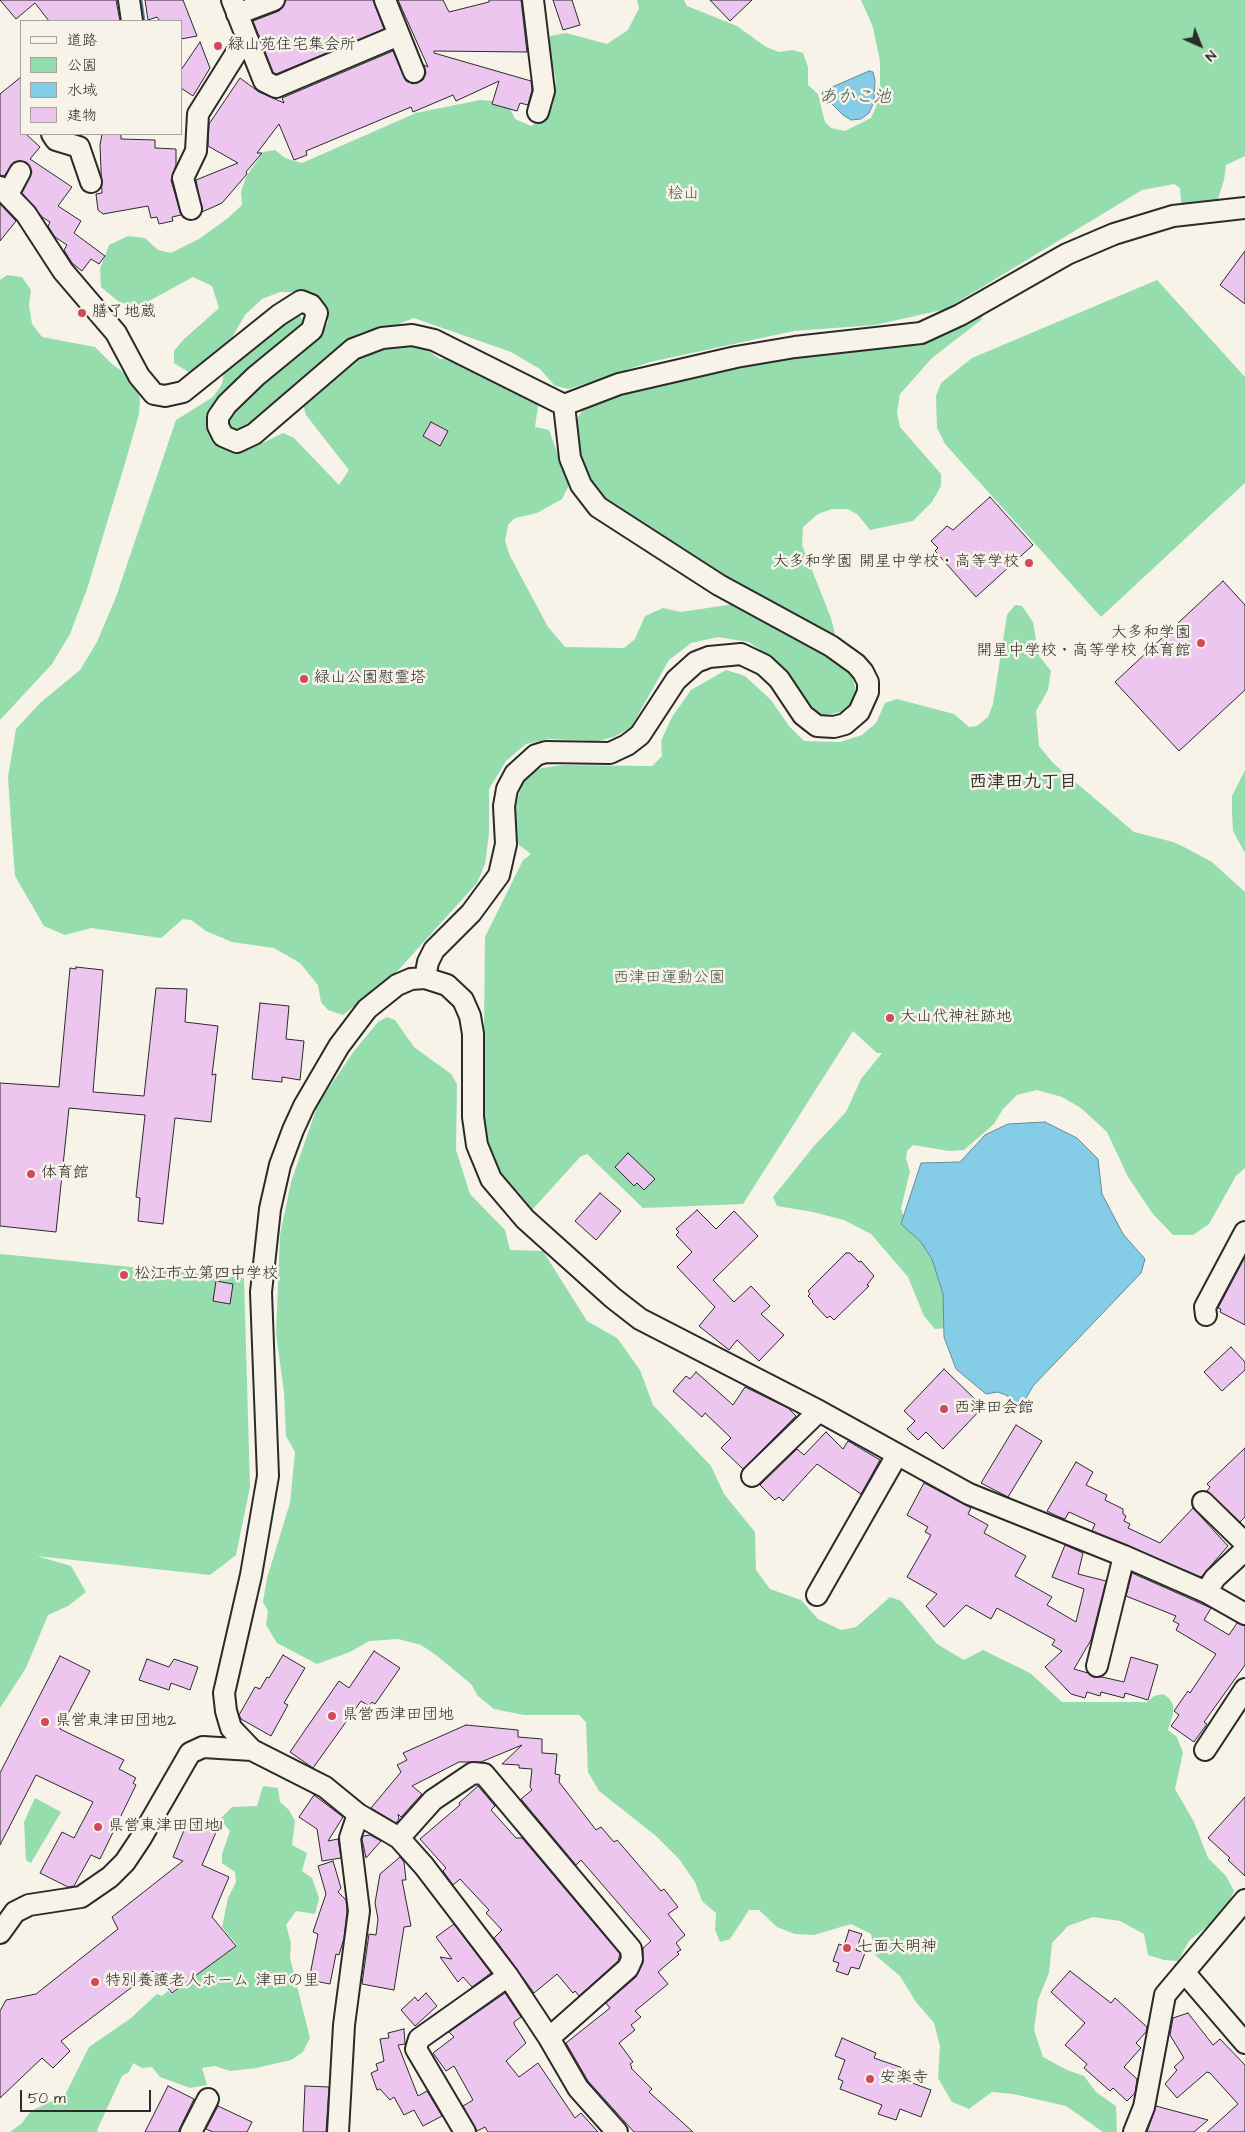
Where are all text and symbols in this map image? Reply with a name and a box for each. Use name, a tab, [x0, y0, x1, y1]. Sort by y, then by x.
legend	[20, 20, 182, 135]
north arrow	[1175, 20, 1225, 70]
text: 道路	[67, 30, 97, 51]
place label: 緑山苑住宅集会所	[228, 36, 356, 56]
marker: 緑山苑住宅集会所	[212, 40, 224, 52]
text: N	[1200, 46, 1221, 66]
text: 公園	[67, 55, 97, 76]
text: 水域	[67, 80, 97, 101]
water label: あかこ池	[819, 87, 891, 109]
text: 建物	[67, 105, 97, 126]
park label: 桧山	[667, 185, 699, 205]
place label: 膳了地蔵	[92, 303, 156, 323]
marker: 膳了地蔵	[76, 307, 88, 319]
place label: 大多和学園 開星中学校・高等学校	[773, 553, 1019, 573]
marker: 大多和学園 開星中学校・高等学校	[1023, 557, 1035, 569]
place label: 大多和学園 開星中学校・高等学校 体育館	[977, 624, 1191, 662]
marker: 大多和学園 開星中学校・高等学校 体育館	[1195, 637, 1207, 649]
place label: 緑山公園慰霊塔	[314, 669, 426, 689]
marker: 緑山公園慰霊塔	[298, 673, 310, 685]
district label: 西津田九丁目	[969, 772, 1077, 794]
park label: 西津田運動公園	[613, 969, 725, 989]
place label: 大山代神社跡地	[900, 1008, 1012, 1028]
marker: 大山代神社跡地	[884, 1012, 896, 1024]
place label: 体育館	[41, 1164, 89, 1184]
marker: 体育館	[25, 1168, 37, 1180]
place label: 松江市立第四中学校	[134, 1265, 278, 1285]
marker: 松江市立第四中学校	[118, 1269, 130, 1281]
place label: 西津田会館	[954, 1399, 1034, 1419]
marker: 西津田会館	[938, 1403, 950, 1415]
place label: 県営西津田団地	[342, 1706, 454, 1726]
marker: 県営西津田団地	[326, 1710, 338, 1722]
place label: 県営東津田団地2	[55, 1712, 176, 1732]
marker: 県営東津田団地2	[39, 1716, 51, 1728]
place label: 県営東津田団地1	[108, 1817, 222, 1837]
marker: 県営東津田団地1	[92, 1821, 104, 1833]
place label: 七面大明神	[857, 1938, 937, 1958]
marker: 七面大明神	[841, 1942, 853, 1954]
place label: 特別養護老人ホーム 津田の里	[105, 1972, 319, 1992]
marker: 特別養護老人ホーム 津田の里	[89, 1976, 101, 1988]
place label: 安楽寺	[880, 2069, 928, 2089]
marker: 安楽寺	[864, 2073, 876, 2085]
scale bar	[22, 2080, 154, 2112]
text: 50 m	[28, 2088, 66, 2109]

